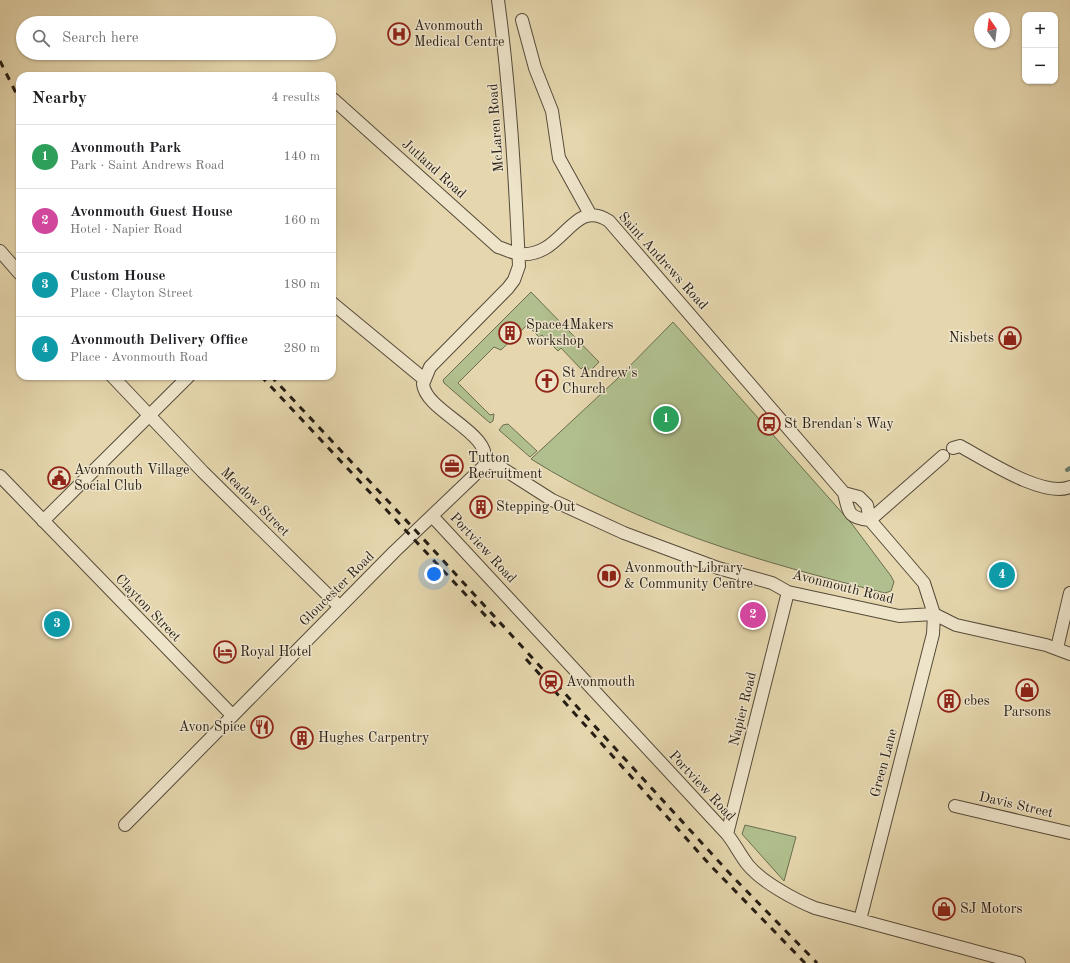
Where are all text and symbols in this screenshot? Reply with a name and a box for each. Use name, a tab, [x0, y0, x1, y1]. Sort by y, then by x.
north arrow	[974, 12, 1010, 48]
map controls	[1022, 12, 1058, 84]
button: +	[1022, 12, 1058, 48]
search box	[16, 16, 336, 60]
place label: Avonmouth Medical Centre	[414, 19, 504, 49]
hospital icon: Avonmouth Medical Centre	[386, 21, 412, 47]
icon: search	[30, 27, 52, 49]
text: Search here	[62, 31, 139, 46]
button: −	[1022, 48, 1058, 84]
street label: McLaren Road	[486, 83, 506, 173]
text: Nearby	[32, 90, 87, 107]
text: 4 results	[271, 91, 320, 104]
street label: Jutland Road	[399, 137, 469, 201]
text: Avonmouth Park	[70, 141, 181, 156]
text: 1	[41, 150, 49, 163]
text: 140 m	[283, 150, 320, 163]
text: Park · Saint Andrews Road	[70, 159, 224, 172]
text: Avonmouth Guest House	[70, 205, 233, 220]
street label: Saint Andrews Road	[616, 210, 710, 312]
text: 2	[41, 214, 49, 227]
text: 160 m	[283, 214, 320, 227]
text: Hotel · Napier Road	[70, 223, 182, 236]
text: Custom House	[70, 269, 166, 284]
text: 3	[41, 278, 49, 291]
text: 180 m	[283, 278, 320, 291]
text: Place · Clayton Street	[70, 287, 193, 300]
place label: Space4Makers workshop	[526, 318, 614, 348]
building icon: Space4Makers workshop	[497, 320, 523, 346]
shop icon: Nisbets	[997, 325, 1023, 351]
place label: Nisbets	[949, 331, 994, 345]
text: Avonmouth Delivery Office	[70, 333, 248, 348]
text: 4	[41, 342, 49, 355]
text: 280 m	[283, 342, 320, 355]
text: Place · Avonmouth Road	[70, 351, 208, 364]
place label: St Andrew's Church	[562, 366, 638, 396]
church icon: St Andrew's Church	[534, 368, 560, 394]
pin: 1	[653, 404, 679, 434]
bus stop icon: St Brendan's Way	[756, 411, 782, 437]
place label: St Brendan's Way	[784, 417, 895, 431]
place label: Tutton Recruitment	[468, 451, 543, 481]
office icon: Tutton Recruitment	[439, 453, 465, 479]
place label: Avonmouth Village Social Club	[74, 463, 189, 493]
public building icon: Avonmouth Village Social Club	[46, 465, 72, 491]
street label: Meadow Street	[218, 465, 292, 539]
building icon: Stepping Out	[468, 494, 494, 520]
place label: Stepping Out	[496, 500, 576, 514]
street label: Portview Road	[447, 510, 519, 586]
street label: Gloucester Road	[297, 549, 377, 629]
pin: 4	[989, 560, 1015, 590]
place label: Avonmouth Library & Community Centre	[624, 561, 753, 591]
library icon: Avonmouth Library & Community Centre	[596, 563, 622, 589]
your location	[424, 564, 444, 584]
street label: Avonmouth Road	[791, 568, 895, 606]
street label: Clayton Street	[113, 572, 184, 644]
pin: 2	[740, 600, 766, 630]
pin: 3	[44, 609, 70, 639]
hotel icon: Royal Hotel	[212, 639, 238, 665]
place label: Royal Hotel	[240, 645, 312, 659]
station icon: Avonmouth	[538, 669, 564, 695]
street label: Napier Road	[727, 670, 759, 748]
place label: Avonmouth	[566, 675, 635, 689]
shop icon: Parsons	[1014, 677, 1040, 703]
building icon: cbes	[936, 688, 962, 714]
place label: cbes	[964, 694, 990, 708]
place label: Parsons	[1003, 705, 1051, 719]
restaurant icon: Avon Spice	[249, 714, 275, 740]
place label: Avon Spice	[179, 720, 246, 734]
building icon: Hughes Carpentry	[289, 725, 315, 751]
street label: Green Lane	[868, 727, 900, 799]
place label: Hughes Carpentry	[318, 731, 430, 745]
street label: Portview Road	[666, 748, 738, 824]
street label: Davis Street	[978, 790, 1055, 820]
shop icon: SJ Motors	[931, 896, 957, 922]
place label: SJ Motors	[960, 902, 1023, 916]

